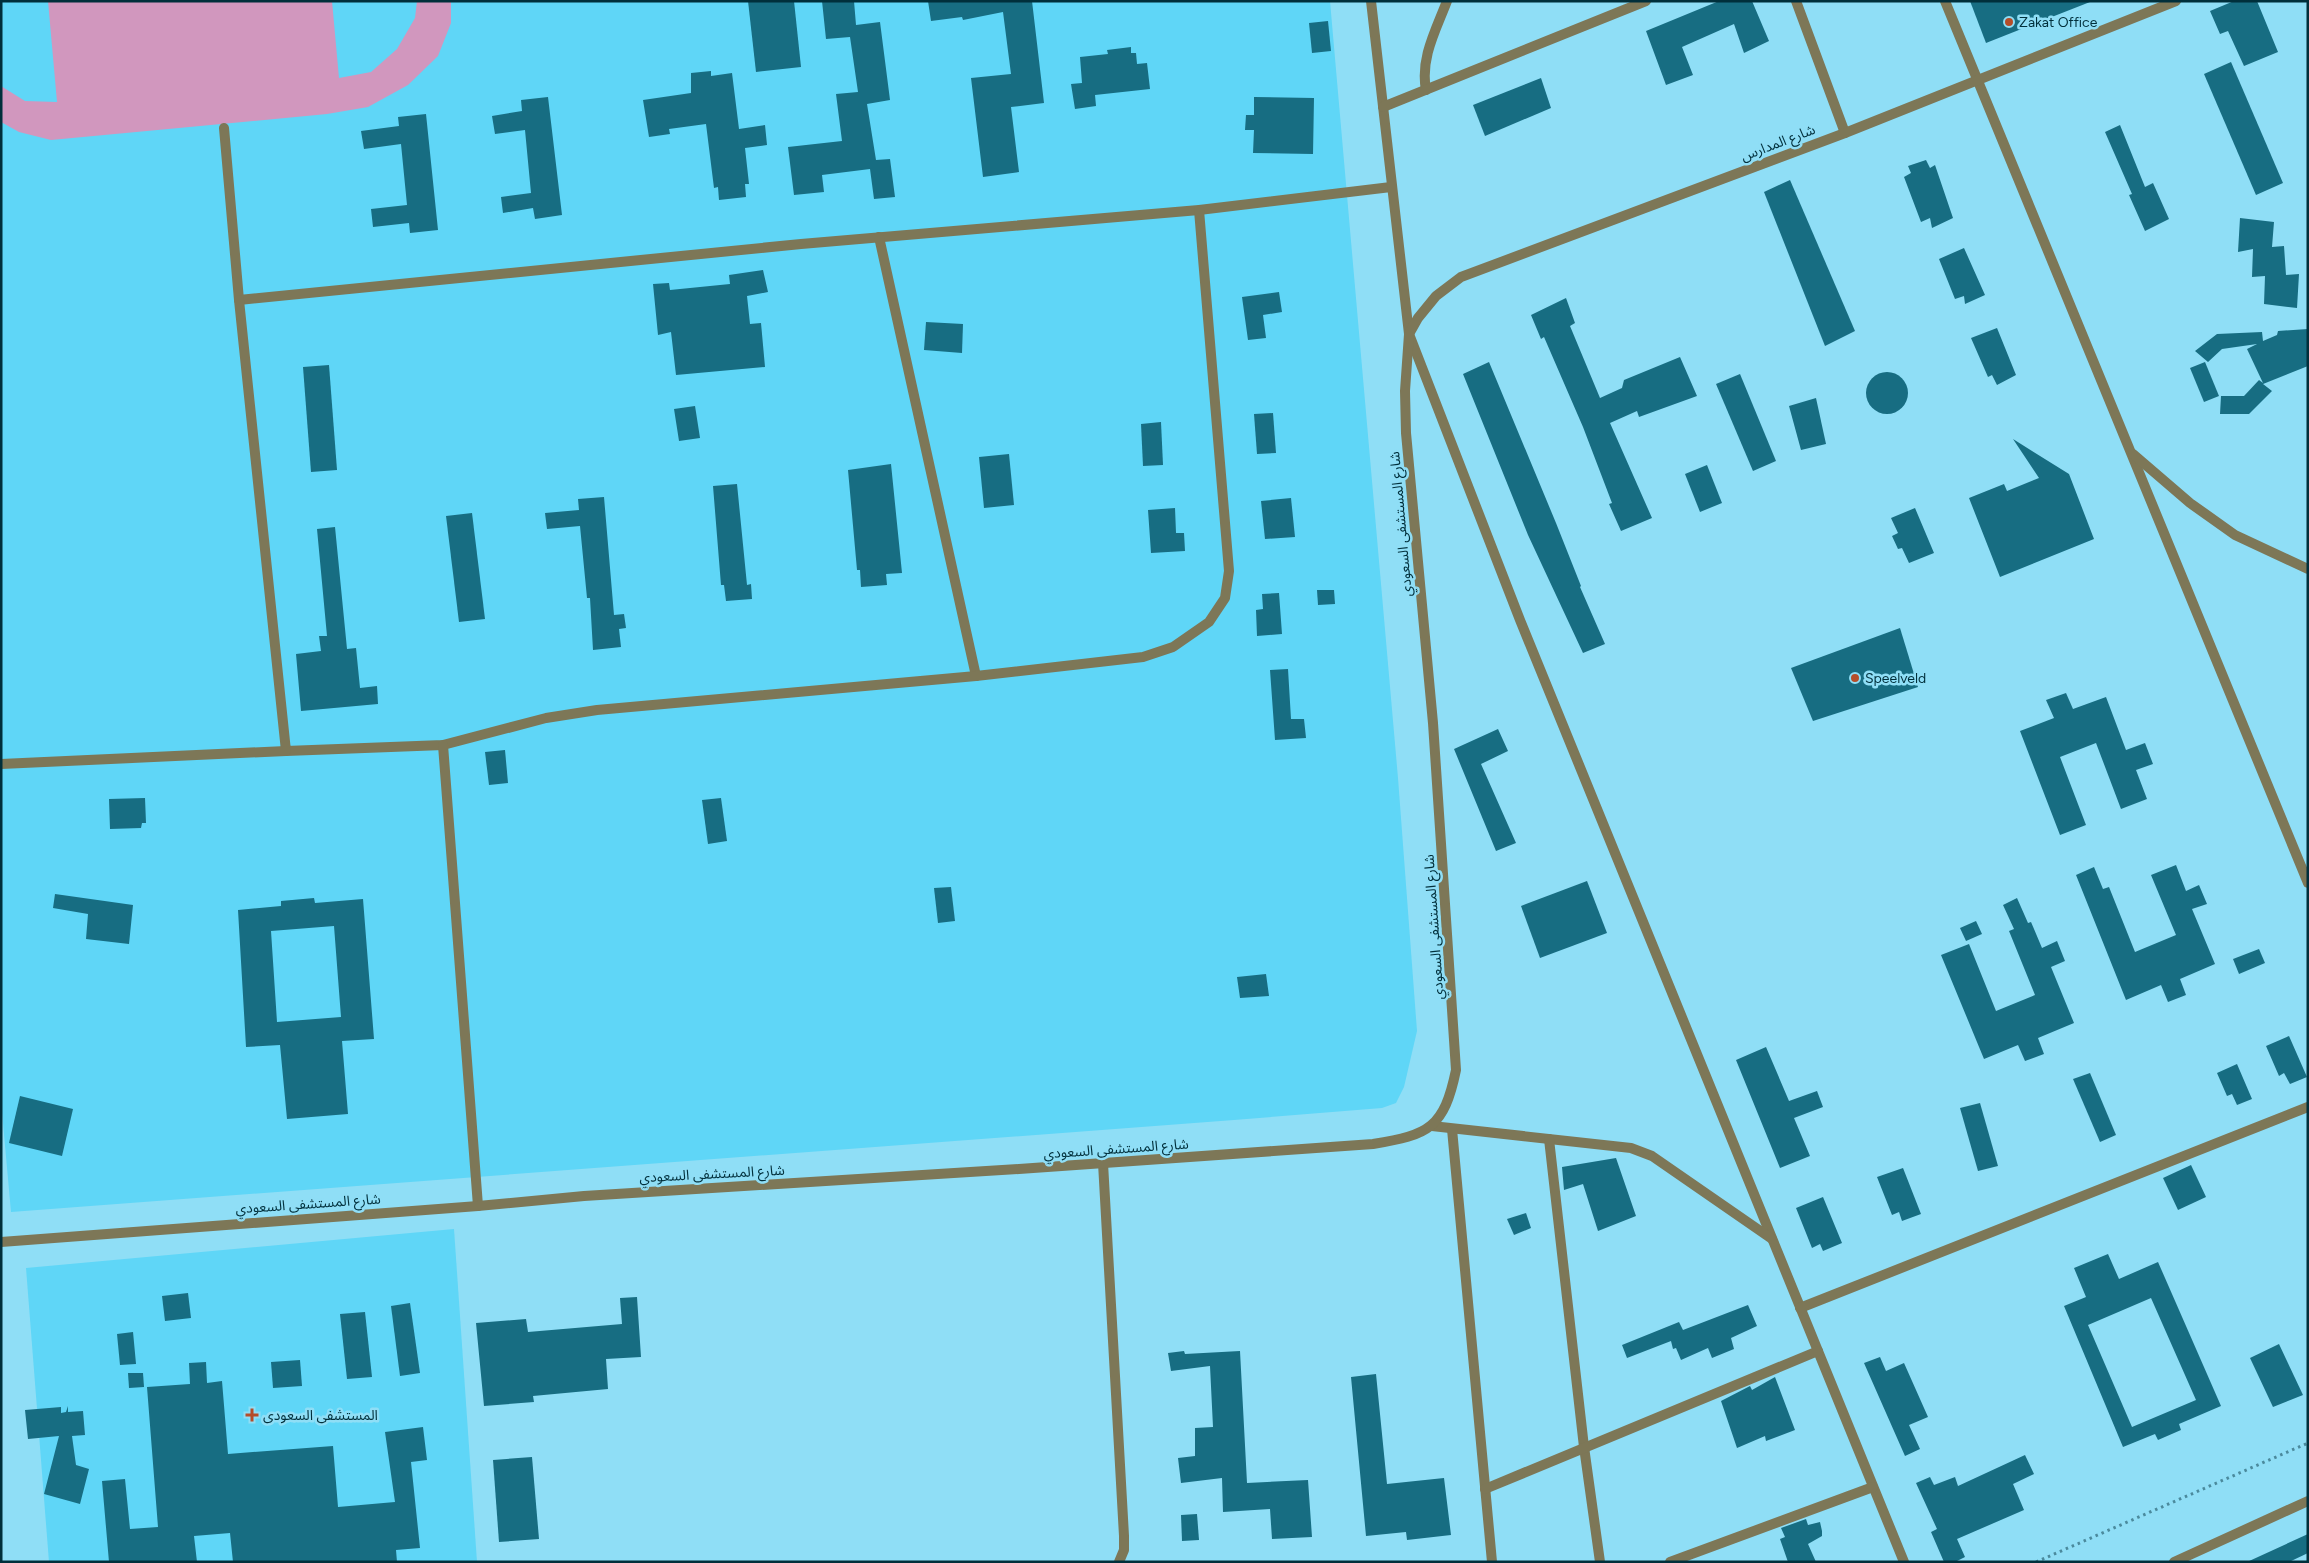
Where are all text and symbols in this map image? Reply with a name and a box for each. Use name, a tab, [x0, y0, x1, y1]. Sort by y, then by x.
place label: Zakat Office	[2019, 14, 2098, 31]
marker: Zakat Office	[2003, 16, 2015, 28]
street label: شارع المدارس	[1738, 121, 1818, 167]
street label: شارع المستشفى السعودي	[1386, 451, 1418, 597]
place label: Speelveld	[1865, 670, 1926, 687]
marker: Speelveld	[1849, 672, 1861, 684]
street label: شارع المستشفى السعودي	[1420, 854, 1450, 1000]
street label: شارع المستشفى السعودي	[1043, 1135, 1189, 1165]
street label: شارع المستشفى السعودي	[639, 1162, 785, 1189]
street label: شارع المستشفى السعودي	[235, 1190, 381, 1220]
place label: المستشفى السعودى	[263, 1407, 378, 1424]
marker: المستشفى السعودى	[245, 1408, 259, 1422]

